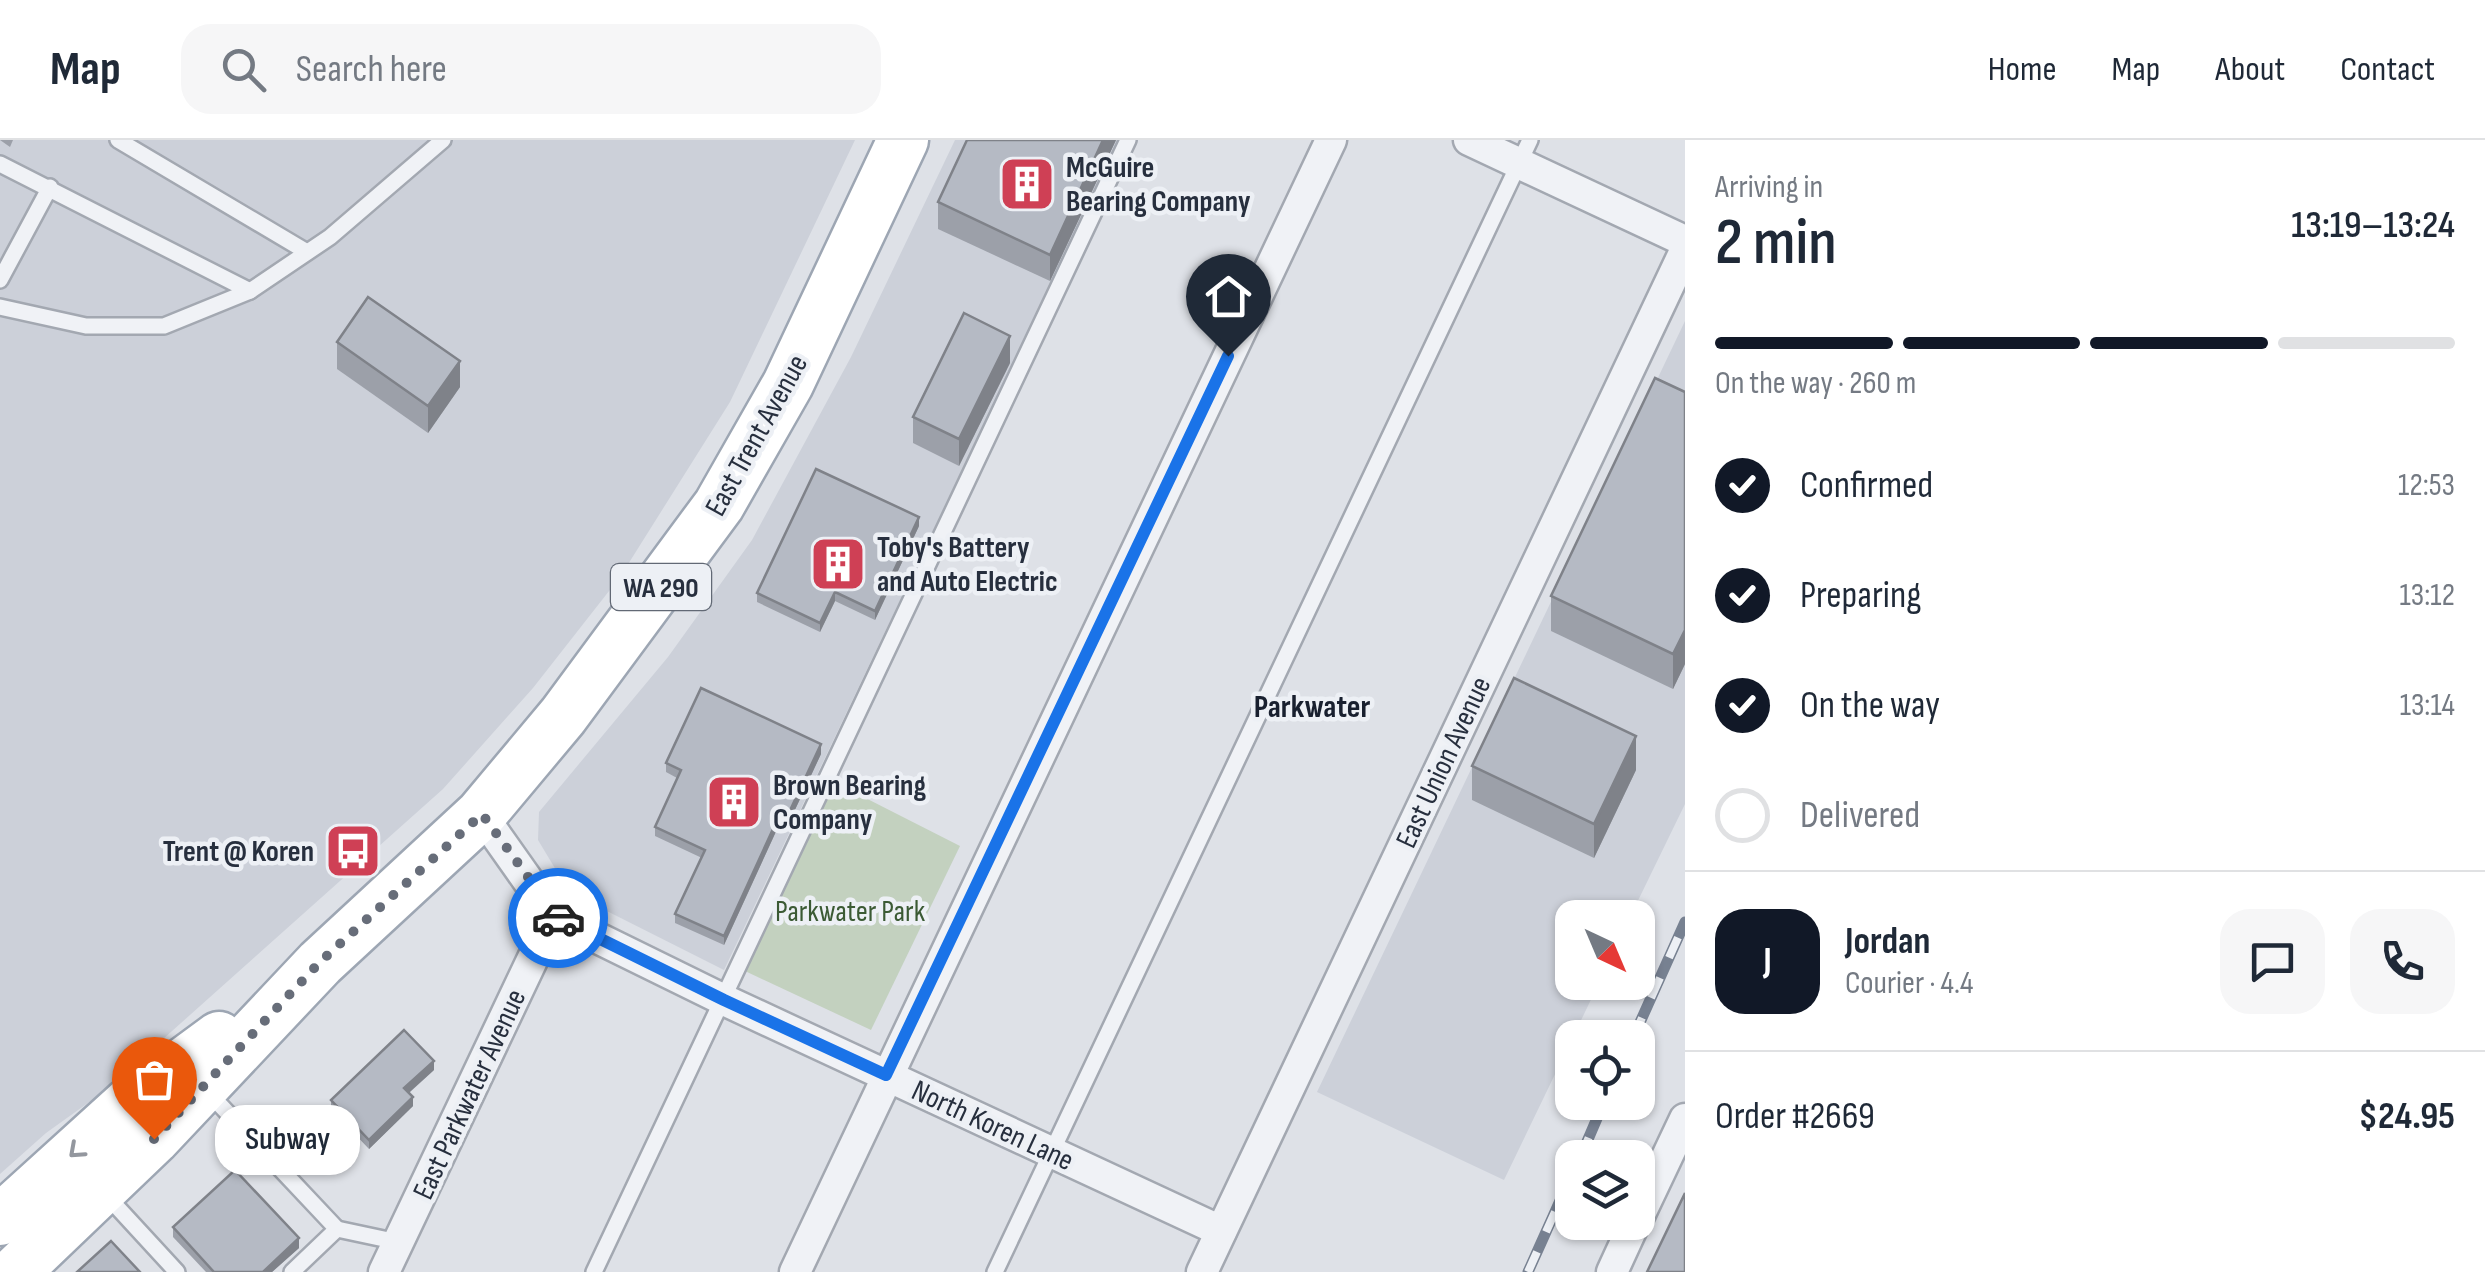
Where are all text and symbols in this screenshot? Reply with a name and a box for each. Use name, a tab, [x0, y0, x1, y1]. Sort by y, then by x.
search box	[181, 24, 881, 114]
text: Map	[50, 41, 121, 98]
icon: search	[216, 42, 271, 97]
text: Search here	[296, 47, 447, 92]
text: Home	[1988, 48, 2057, 91]
text: Map	[2112, 48, 2160, 91]
text: About	[2215, 48, 2285, 91]
text: Contact	[2340, 48, 2435, 91]
place label: McGuire Bearing Company	[1066, 150, 1251, 220]
building icon: McGuire Bearing Company	[997, 154, 1057, 214]
text: Arriving in	[1715, 168, 1823, 207]
text: 13:19–13:24	[2291, 203, 2455, 248]
text: 2 min	[1715, 205, 1837, 283]
pin	[1186, 254, 1271, 357]
icon: home	[1201, 269, 1256, 324]
street label: East Trent Avenue	[698, 349, 816, 522]
text: On the way · 260 m	[1715, 364, 1916, 403]
icon: check	[1715, 458, 1770, 513]
text: Confirmed	[1800, 463, 1933, 508]
text: 12:53	[2398, 466, 2455, 505]
place label: Toby's Battery and Auto Electric	[877, 530, 1058, 600]
building icon: Toby's Battery and Auto Electric	[808, 534, 868, 594]
road number: WA 290	[611, 564, 711, 610]
icon: check	[1715, 568, 1770, 623]
text: Preparing	[1800, 573, 1921, 618]
text: 13:12	[2400, 576, 2455, 615]
street label: East Union Avenue	[1389, 671, 1499, 854]
icon: check	[1715, 678, 1770, 733]
text: On the way	[1800, 683, 1940, 728]
text: 13:14	[2400, 686, 2455, 725]
district label: Parkwater	[1254, 688, 1370, 727]
place label: Brown Bearing Company	[773, 768, 926, 838]
building icon: Brown Bearing Company	[704, 772, 764, 832]
text: Delivered	[1800, 793, 1920, 838]
bus stop icon: Trent @ Koren	[323, 821, 383, 881]
place label: Trent @ Koren	[163, 834, 314, 870]
courier	[508, 868, 608, 968]
icon: car	[531, 891, 586, 946]
park label: Parkwater Park	[775, 894, 926, 930]
north arrow	[1555, 900, 1655, 1000]
map controls	[1555, 900, 1655, 1240]
button: chat	[2220, 909, 2325, 1014]
button: phone	[2350, 909, 2455, 1014]
text: Jordan	[1845, 919, 1930, 964]
text: J	[1763, 939, 1772, 984]
text: Courier · 4.4	[1845, 964, 1973, 1003]
street label: East Parkwater Avenue	[405, 984, 534, 1205]
button: locate	[1555, 1020, 1655, 1120]
pin	[112, 1037, 197, 1140]
icon: bag	[127, 1052, 182, 1107]
street label: North Koren Lane	[906, 1073, 1079, 1179]
text: Order #2669	[1715, 1094, 1875, 1139]
text: $24.95	[2359, 1094, 2455, 1139]
callout: Subway	[214, 1104, 359, 1174]
text: Subway	[245, 1120, 330, 1159]
one-way arrow	[69, 1139, 88, 1157]
button: layers	[1555, 1140, 1655, 1240]

